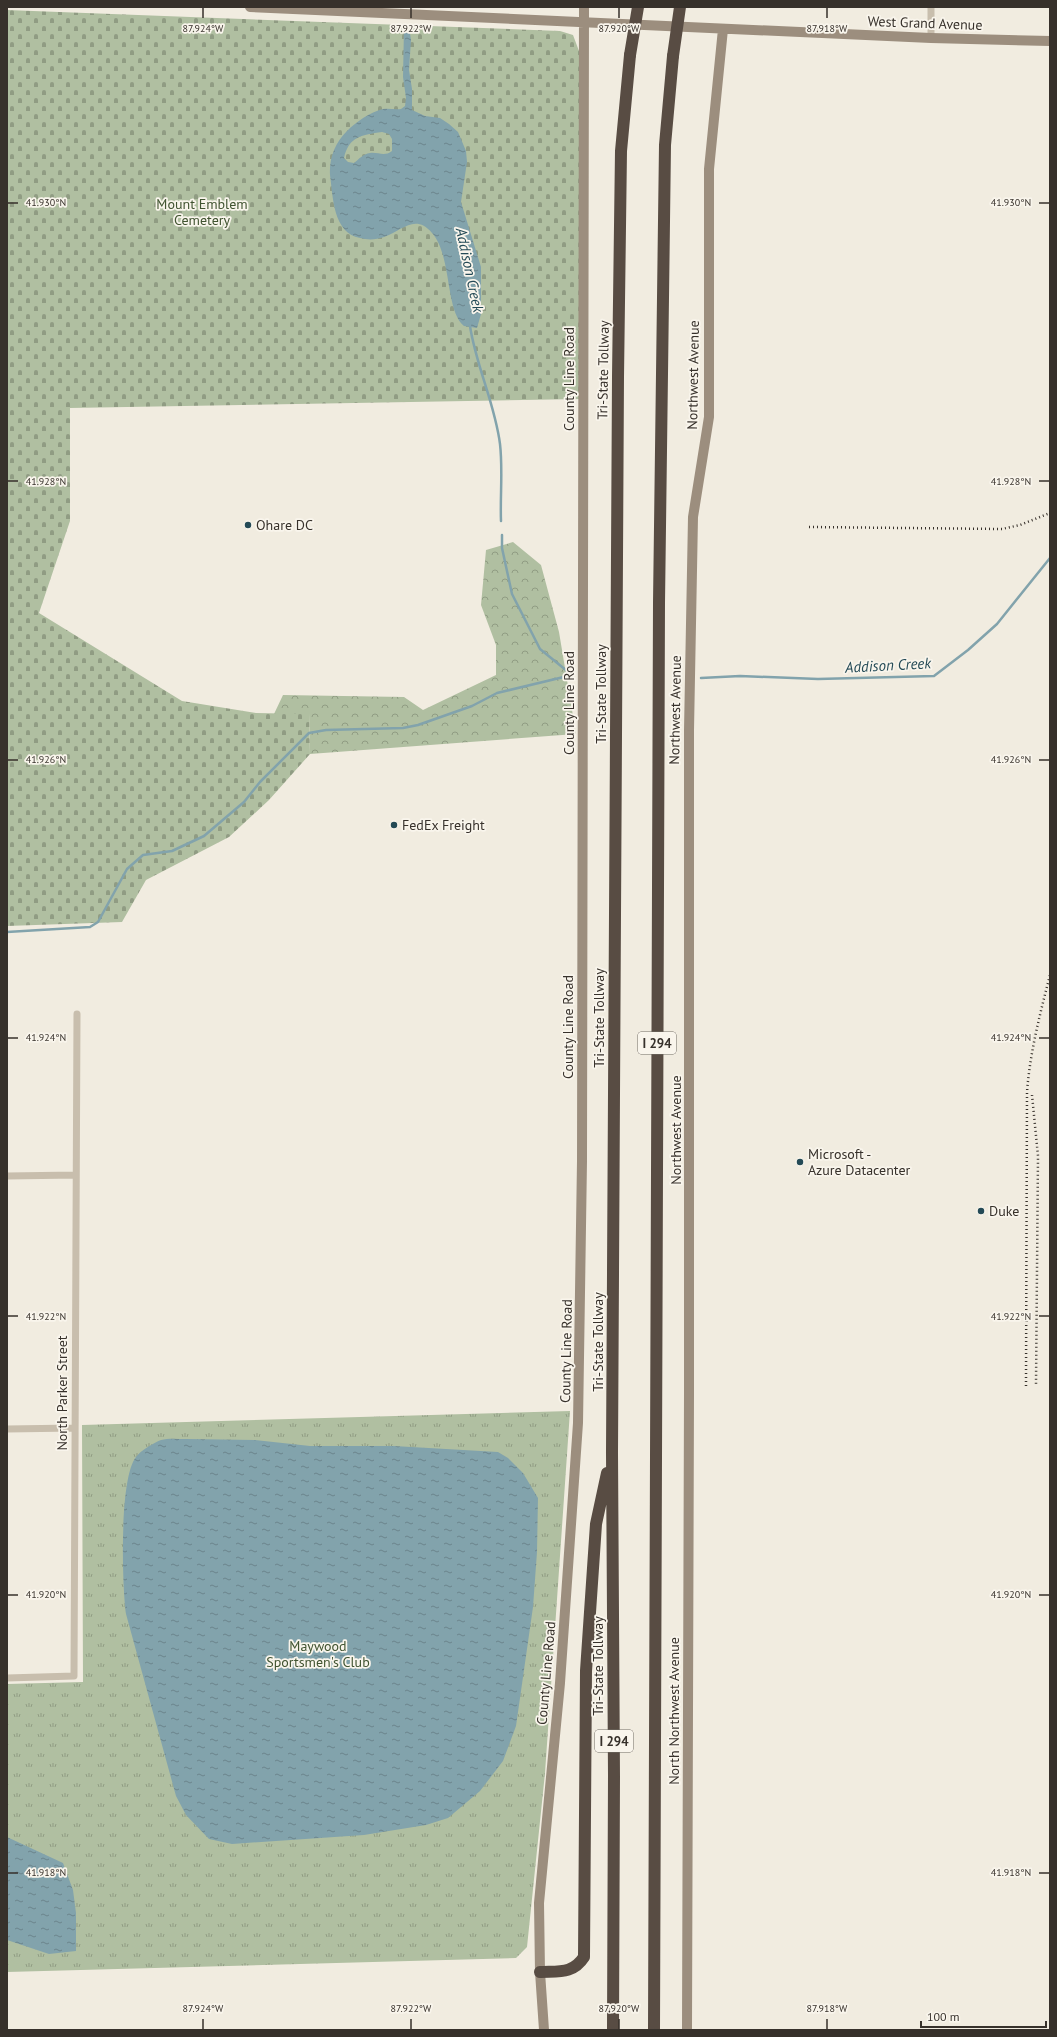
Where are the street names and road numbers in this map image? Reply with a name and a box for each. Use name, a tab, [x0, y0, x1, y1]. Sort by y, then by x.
street label: West Grand Avenue	[867, 12, 983, 34]
street label: Tri-State Tollway	[593, 320, 613, 420]
street label: Northwest Avenue	[683, 320, 703, 430]
street label: County Line Road	[560, 327, 578, 431]
street label: Tri-State Tollway	[592, 644, 610, 744]
street label: County Line Road	[560, 651, 578, 755]
street label: Northwest Avenue	[665, 655, 685, 765]
street label: Tri-State Tollway	[590, 968, 608, 1068]
street label: County Line Road	[559, 975, 577, 1079]
road number: I 294	[638, 1032, 676, 1054]
street label: Northwest Avenue	[667, 1075, 685, 1185]
street label: Tri-State Tollway	[589, 1292, 607, 1392]
street label: County Line Road	[556, 1299, 576, 1403]
street label: North Parker Street	[53, 1335, 71, 1451]
street label: Tri-State Tollway	[589, 1616, 607, 1716]
street label: County Line Road	[533, 1620, 559, 1726]
street label: North Northwest Avenue	[665, 1637, 683, 1785]
road number: I 294	[595, 1730, 633, 1752]

